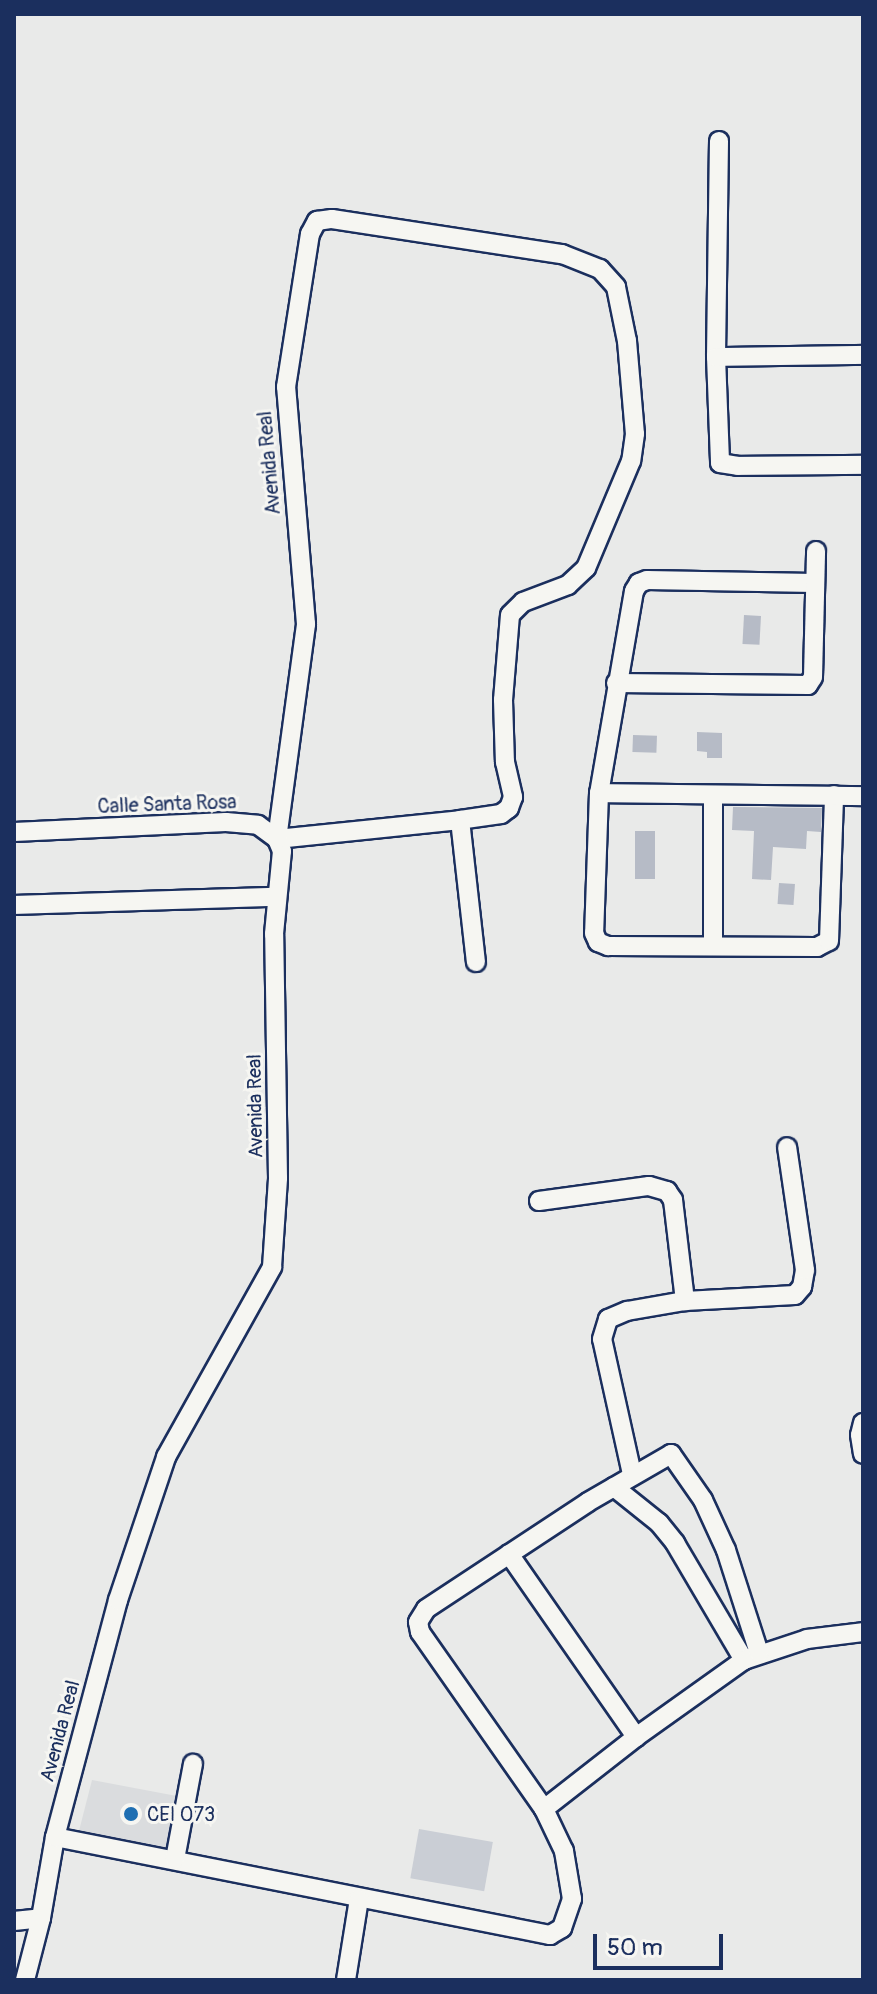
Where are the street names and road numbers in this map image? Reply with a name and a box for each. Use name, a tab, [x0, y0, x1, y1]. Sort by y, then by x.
street label: Avenida Real	[253, 410, 285, 516]
street label: Calle Santa Rosa	[97, 790, 237, 818]
street label: Avenida Real	[242, 1054, 268, 1158]
street label: Avenida Real	[35, 1678, 85, 1784]

